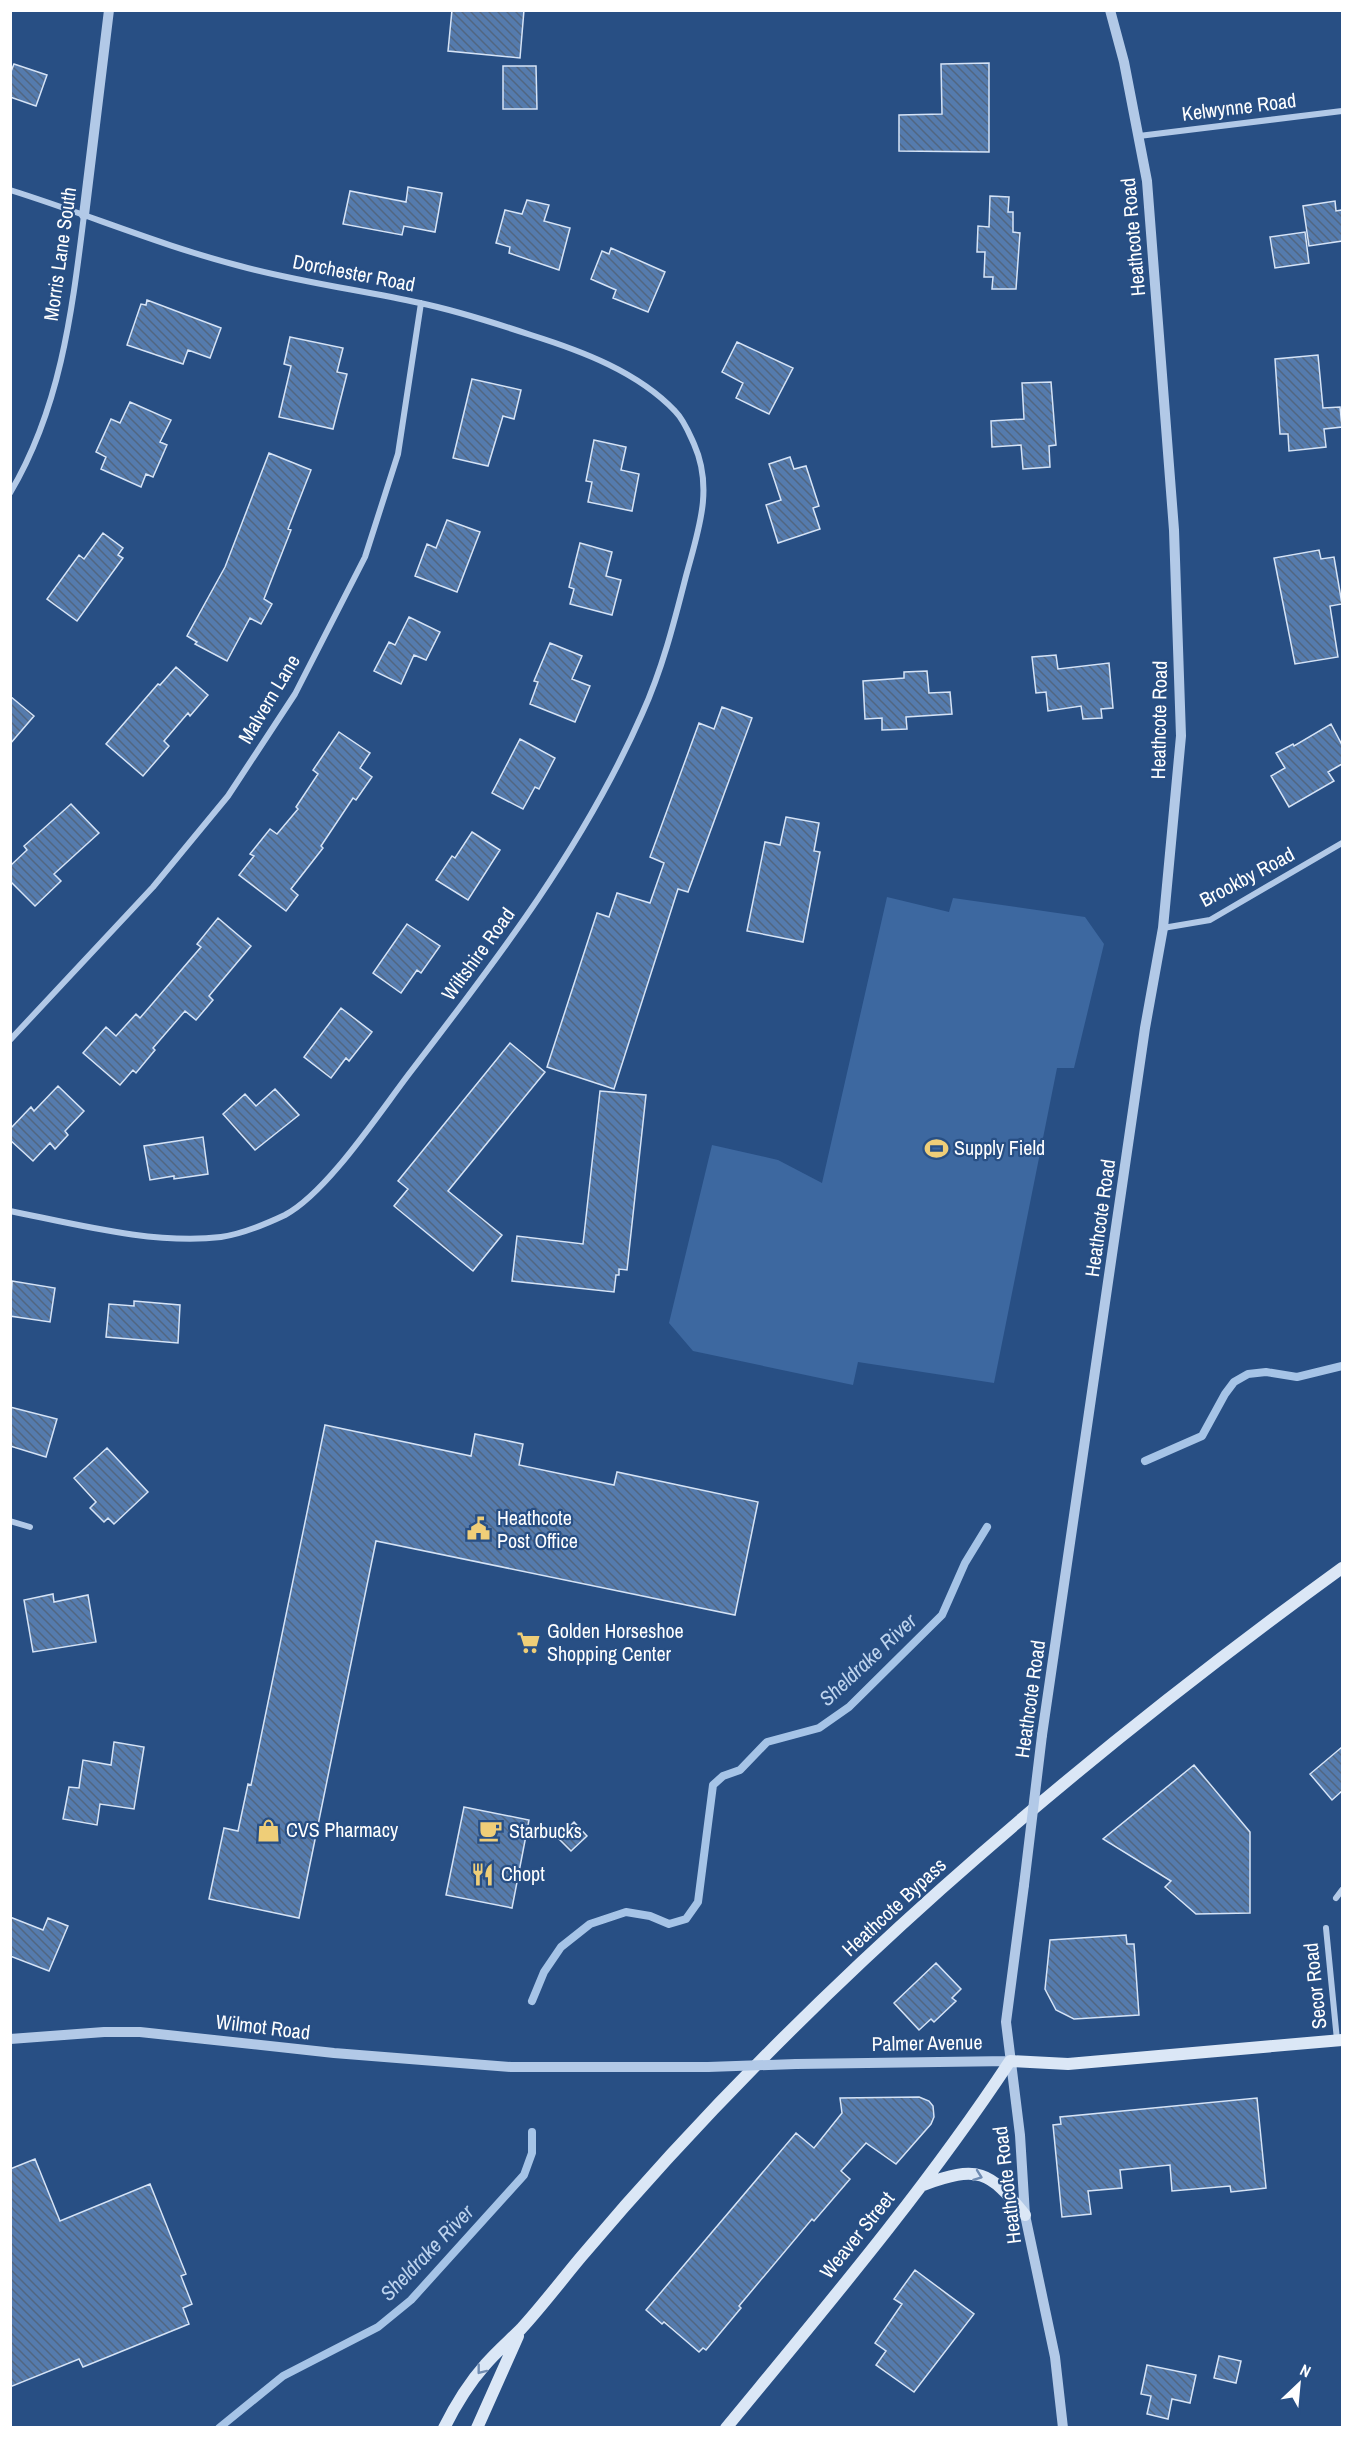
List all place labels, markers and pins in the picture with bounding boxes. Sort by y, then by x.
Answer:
place label: Supply Field [954,1134,1045,1161]
sports icon: Supply Field [923,1135,949,1161]
place label: Heathcote Post Office [497,1504,578,1554]
public building icon: Heathcote Post Office [466,1516,492,1542]
place label: Golden Horseshoe Shopping Center [547,1617,684,1667]
supermarket icon: Golden Horseshoe Shopping Center [516,1630,542,1656]
place label: CVS Pharmacy [286,1816,399,1843]
shop icon: CVS Pharmacy [255,1817,281,1843]
place label: Starbucks [509,1817,582,1844]
cafe icon: Starbucks [478,1818,504,1844]
place label: Chopt [501,1860,545,1887]
restaurant icon: Chopt [470,1861,496,1887]

